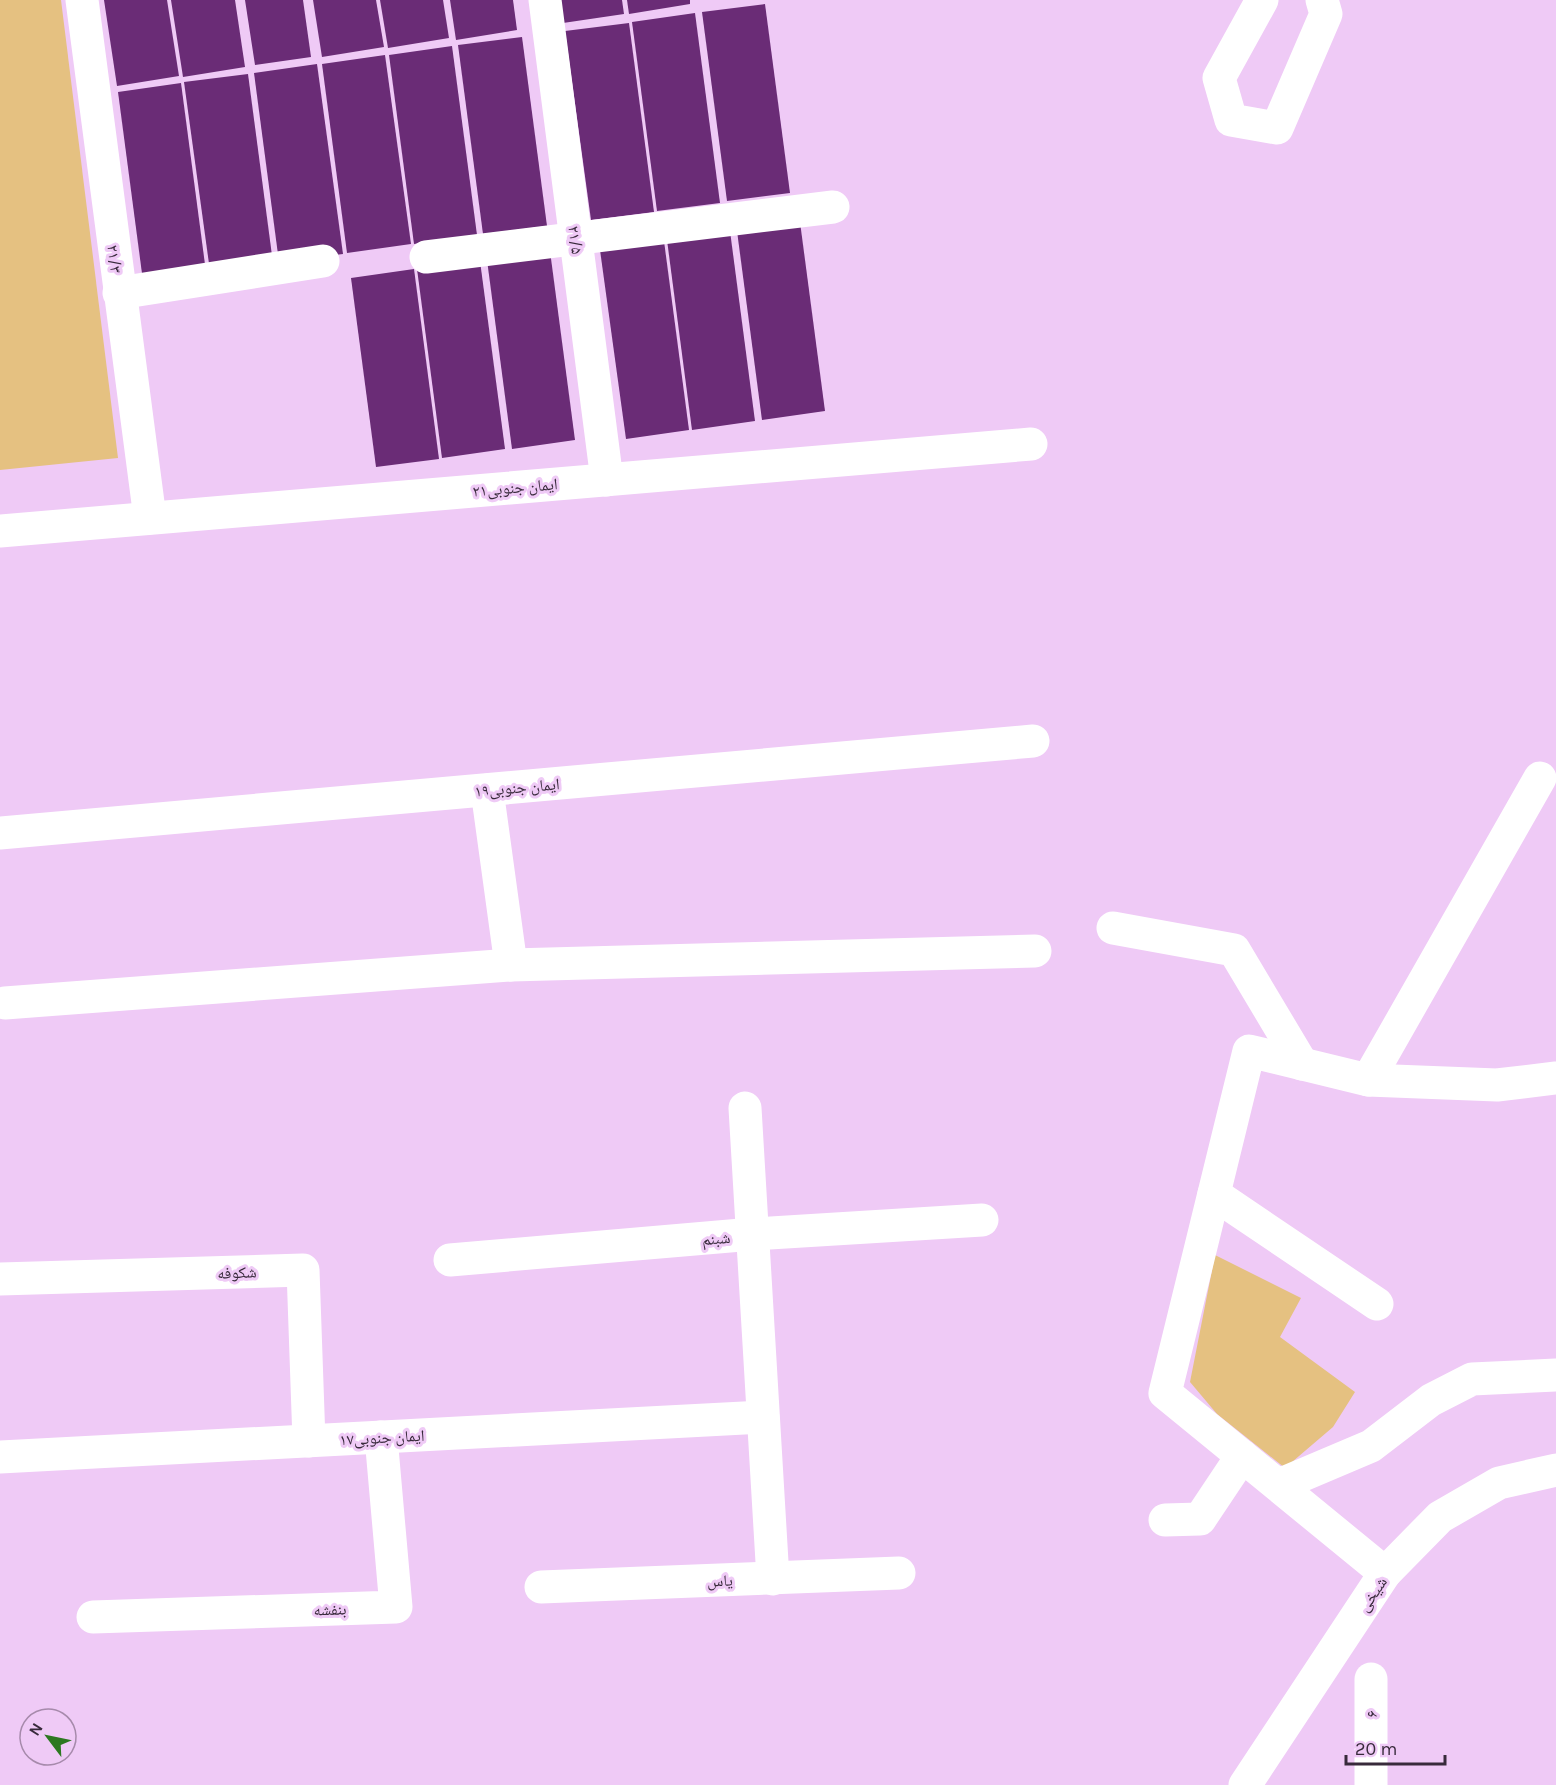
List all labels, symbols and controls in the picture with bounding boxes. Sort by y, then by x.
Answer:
street label: ۲۱/۵ [564,225,587,255]
street label: ۲۱/۳ [103,244,126,274]
street label: ایمان جنوبی۲۱ [472,474,558,502]
street label: ایمان جنوبی۱۹ [474,774,560,802]
street label: شبنم [701,1228,731,1250]
street label: شکوفه [217,1262,257,1283]
street label: ایمان جنوبی۱۷ [339,1426,425,1450]
street label: یاس [707,1571,733,1591]
street label: شیخی [1354,1573,1392,1616]
street label: بنفشه [313,1599,347,1620]
north arrow [18,1707,78,1767]
street label: ۶ [1362,1710,1381,1718]
text: N [25,1719,47,1739]
scale bar [1346,1728,1445,1766]
text: 20 m [1355,1738,1397,1760]

